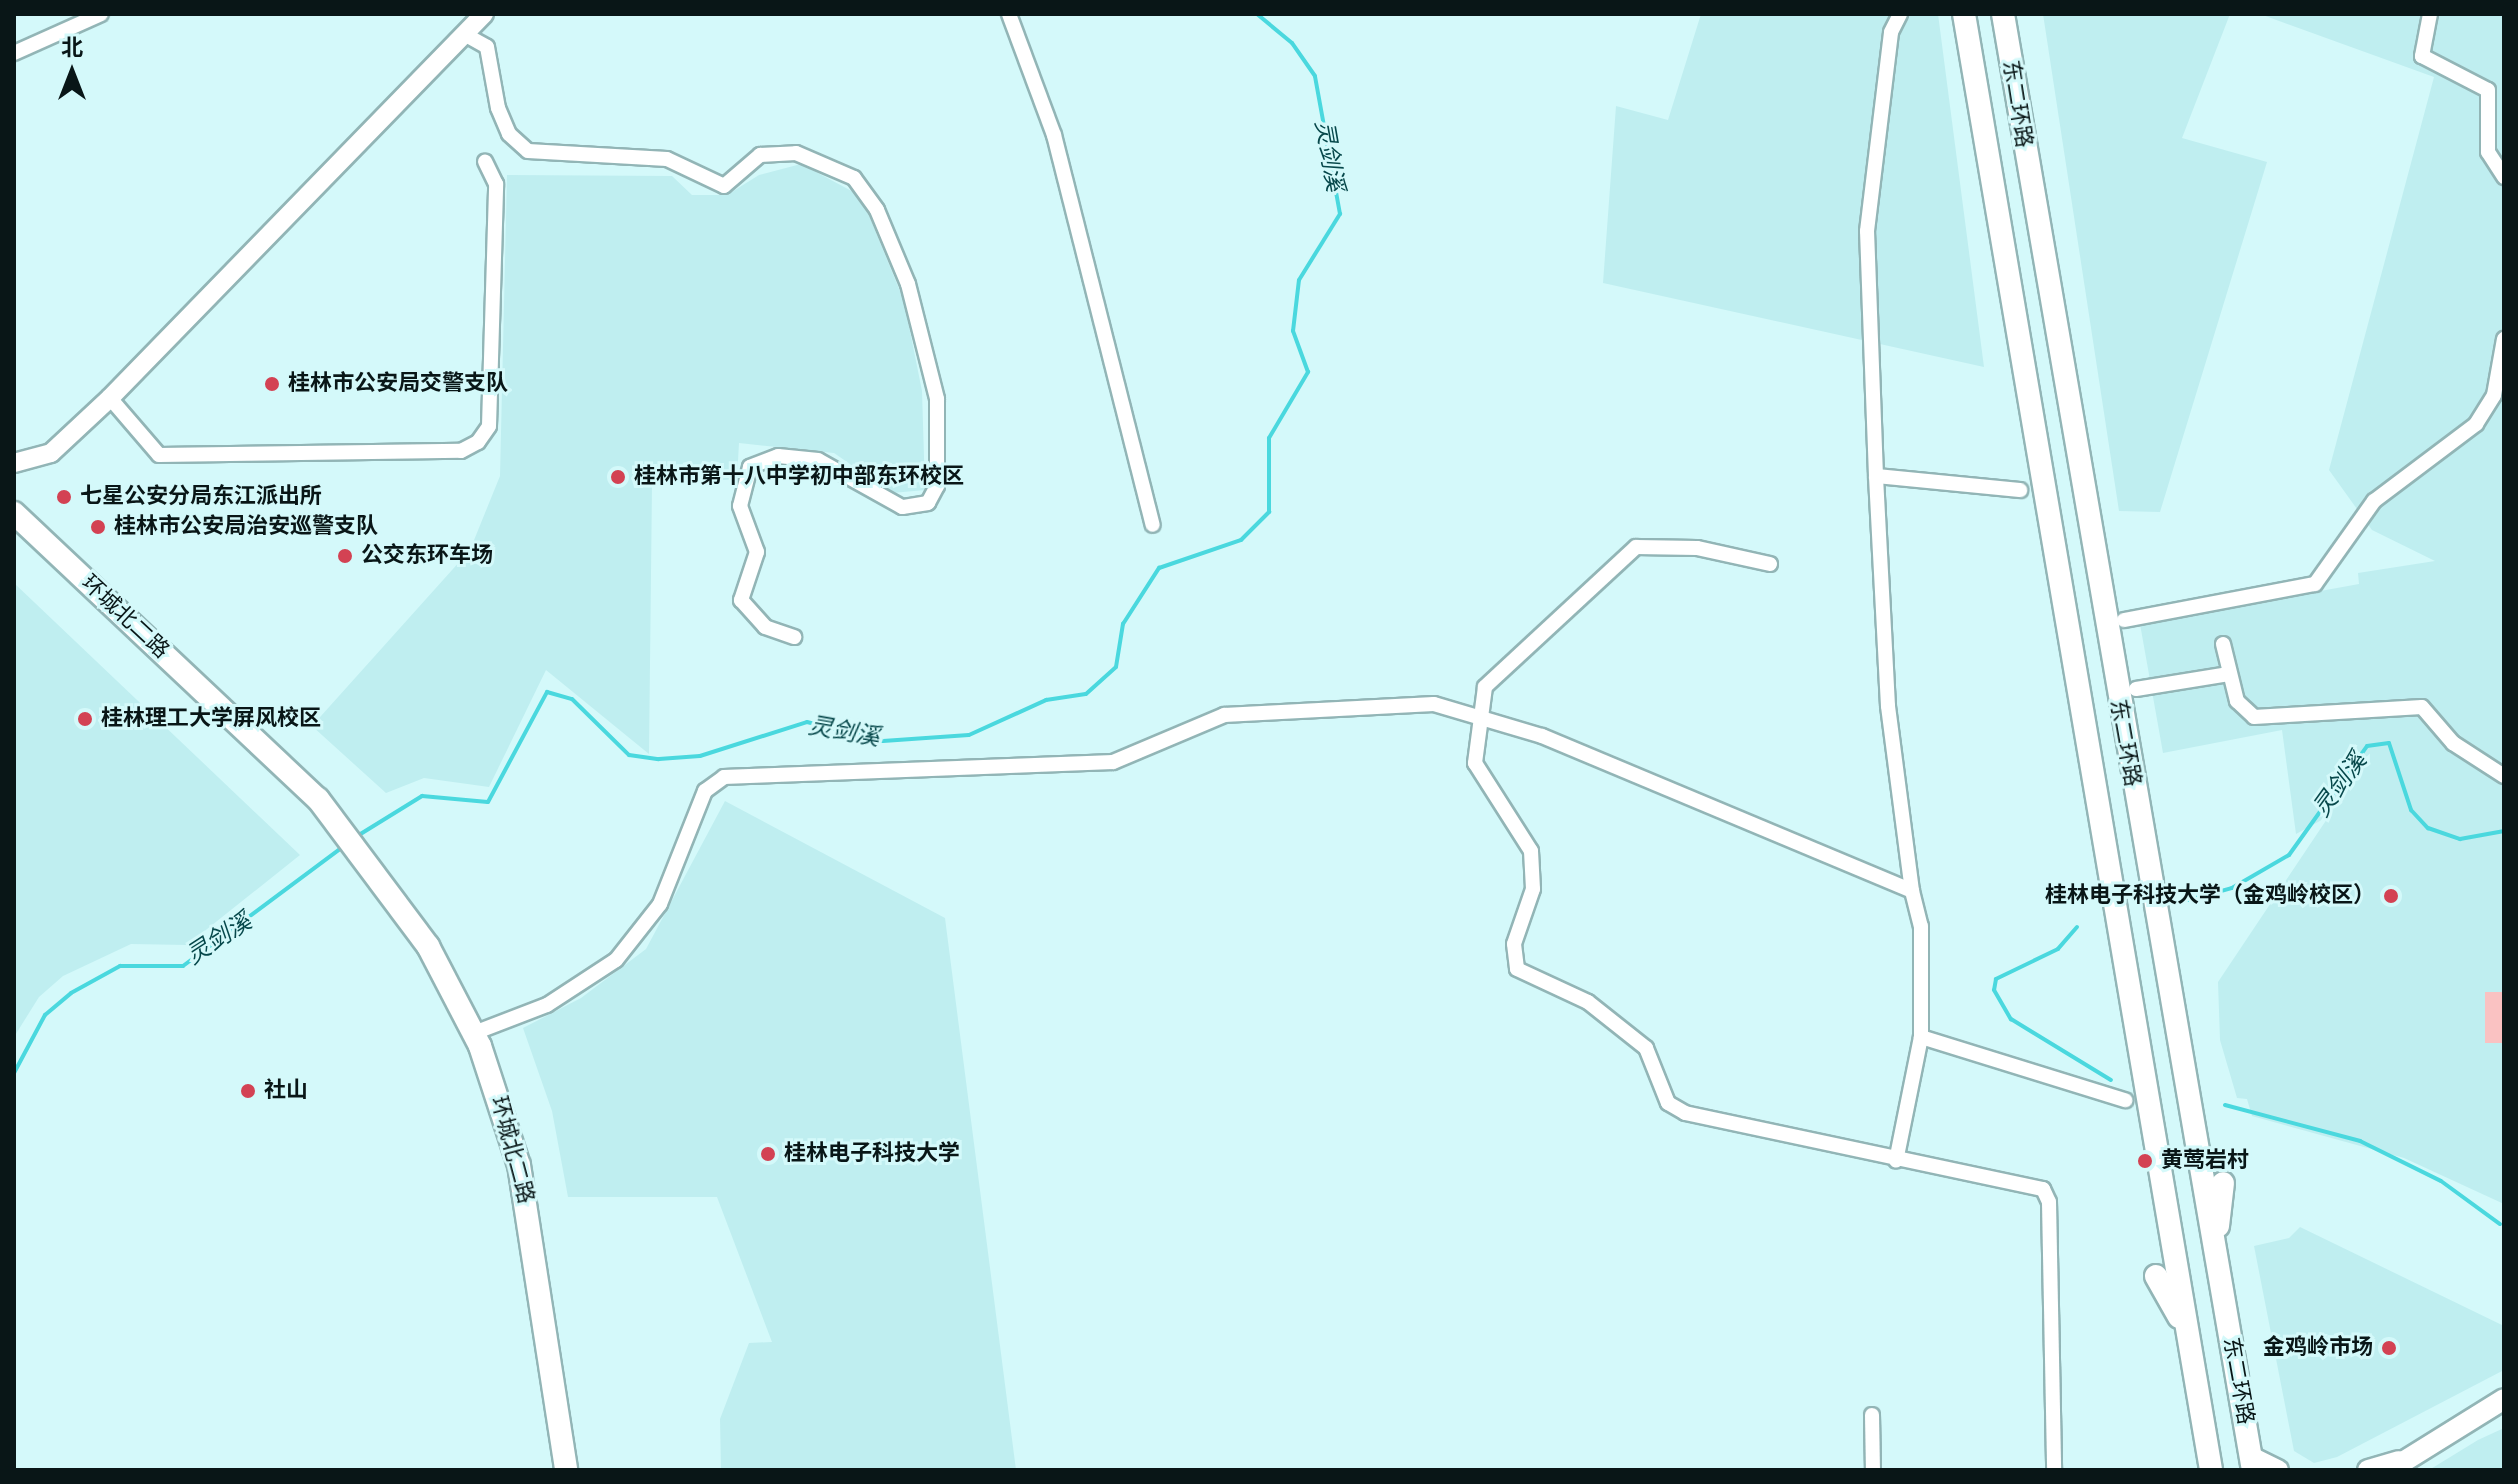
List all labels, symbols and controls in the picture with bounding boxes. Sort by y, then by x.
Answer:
north arrow [32,32,112,112]
text: 北 [61,35,83,61]
street label: 东二环路 [1997,58,2037,150]
water label: 灵剑溪 [1309,118,1349,194]
place label: 桂林市公安局交警支队 [288,371,508,397]
marker: 桂林市公安局交警支队 [263,375,281,393]
place label: 桂林市第十八中学初中部东环校区 [634,464,964,490]
marker: 桂林市第十八中学初中部东环校区 [609,468,627,486]
place label: 七星公安分局东江派出所 [80,484,322,510]
marker: 七星公安分局东江派出所 [55,488,73,506]
place label: 桂林市公安局治安巡警支队 [114,514,378,540]
marker: 桂林市公安局治安巡警支队 [89,518,107,536]
place label: 公交东环车场 [361,543,493,569]
marker: 公交东环车场 [336,547,354,565]
street label: 环城北二路 [76,570,174,664]
street label: 东二环路 [2104,697,2146,789]
place label: 桂林理工大学屏风校区 [101,706,321,732]
marker: 桂林理工大学屏风校区 [76,710,94,728]
water label: 灵剑溪 [806,712,882,752]
water label: 灵剑溪 [2307,747,2373,823]
place label: 桂林电子科技大学（金鸡岭校区） [2045,883,2375,909]
marker: 桂林电子科技大学（金鸡岭校区） [2382,887,2400,905]
water label: 灵剑溪 [181,907,257,971]
place label: 社山 [264,1078,308,1104]
marker: 社山 [239,1082,257,1100]
street label: 环城北二路 [485,1093,539,1207]
place label: 桂林电子科技大学 [784,1141,960,1167]
marker: 桂林电子科技大学 [759,1145,777,1163]
place label: 黄莺岩村 [2161,1148,2249,1174]
marker: 黄莺岩村 [2136,1152,2154,1170]
street label: 东二环路 [2217,1335,2259,1427]
place label: 金鸡岭市场 [2263,1335,2373,1361]
marker: 金鸡岭市场 [2380,1339,2398,1357]

